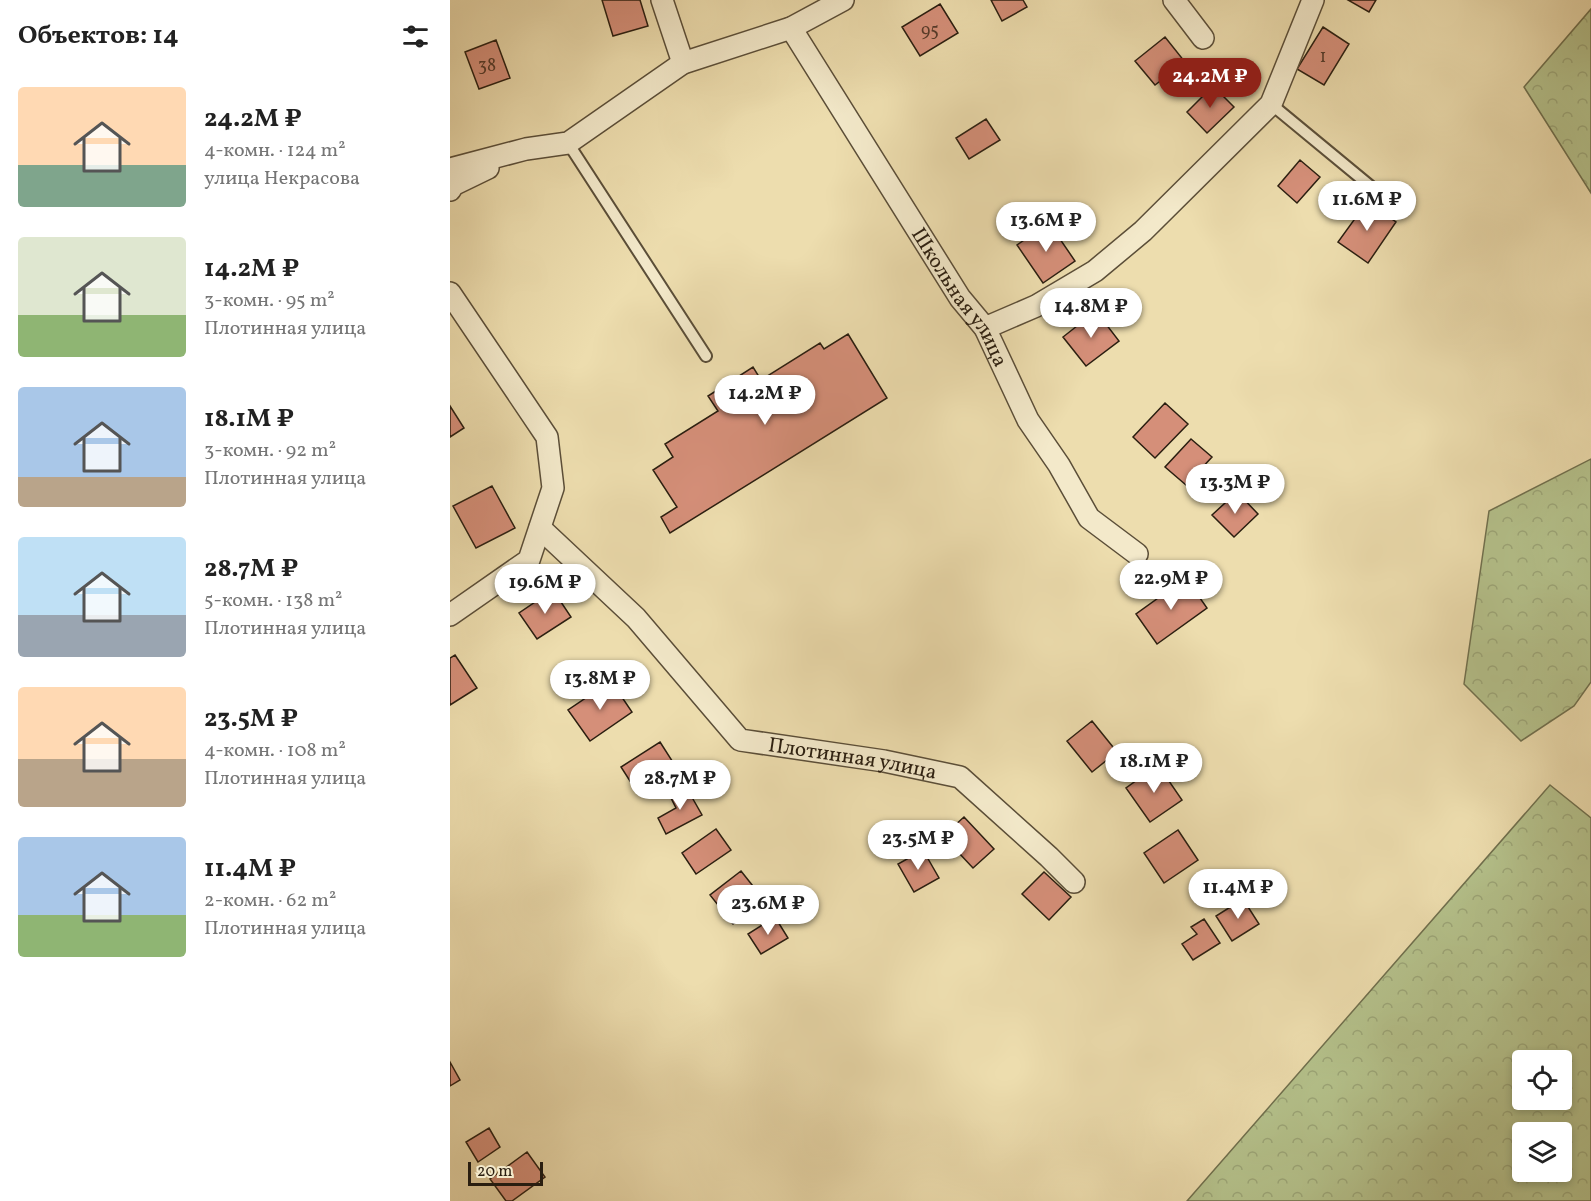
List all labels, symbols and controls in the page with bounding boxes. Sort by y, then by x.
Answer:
text: Объектов: 14 [18,18,179,54]
house number: 95 [921,19,939,44]
icon: filters [399,20,432,53]
house number: 1 [1320,45,1326,70]
house number: 38 [478,54,496,79]
pin: 24.2M ₽ [1155,58,1265,109]
text: 24.2M ₽ [1172,63,1248,91]
text: 24.2M ₽ [204,101,302,137]
icon: home [66,111,138,183]
text: 4-комн. · 124 m² [204,137,346,165]
text: улица Некрасова [204,165,360,193]
pin: 11.6M ₽ [1312,181,1422,232]
text: 11.6M ₽ [1332,186,1402,214]
pin: 13.6M ₽ [991,202,1101,253]
text: 13.6M ₽ [1010,207,1082,235]
street label: Школьная улица [903,222,1014,372]
text: 14.2M ₽ [204,251,299,287]
icon: home [66,261,138,333]
text: 3-комн. · 95 m² [204,287,335,315]
pin: 14.8M ₽ [1036,288,1146,339]
text: 14.8M ₽ [1054,293,1128,321]
text: Плотинная улица [204,315,366,343]
pin: 14.2M ₽ [710,375,820,426]
text: 14.2M ₽ [728,380,802,408]
text: 18.1M ₽ [204,401,294,437]
icon: home [66,411,138,483]
text: 3-комн. · 92 m² [204,437,336,465]
pin: 13.3M ₽ [1180,464,1290,515]
text: Плотинная улица [204,465,366,493]
text: 13.3M ₽ [1200,469,1270,497]
text: 28.7M ₽ [204,551,298,587]
pin: 22.9M ₽ [1116,560,1226,611]
icon: home [66,561,138,633]
pin: 19.6M ₽ [490,564,600,615]
text: 22.9M ₽ [1134,565,1208,593]
text: 19.6M ₽ [509,569,581,597]
text: 5-комн. · 138 m² [204,587,343,615]
text: Плотинная улица [204,615,366,643]
pin: 13.8M ₽ [545,660,655,711]
text: 13.8M ₽ [564,665,636,693]
text: 23.5M ₽ [204,701,298,737]
icon: home [66,711,138,783]
street label: Плотинная улица [766,731,939,788]
text: 4-комн. · 108 m² [204,737,346,765]
pin: 18.1M ₽ [1099,743,1209,794]
text: 18.1M ₽ [1119,748,1189,776]
pin: 28.7M ₽ [625,760,735,811]
text: Плотинная улица [204,765,366,793]
text: 28.7M ₽ [644,765,716,793]
pin: 23.5M ₽ [863,820,973,871]
text: 23.5M ₽ [882,825,954,853]
text: 11.4M ₽ [204,851,296,887]
icon: home [66,861,138,933]
pin: 11.4M ₽ [1183,869,1293,920]
text: 11.4M ₽ [1203,874,1273,902]
pin: 23.6M ₽ [713,885,823,936]
text: 2-комн. · 62 m² [204,887,336,915]
text: 23.6M ₽ [731,890,805,918]
text: Плотинная улица [204,915,366,943]
map controls [1512,1050,1572,1182]
button: locate [1512,1050,1572,1110]
button: layers [1512,1122,1572,1182]
scale bar [468,1159,543,1186]
text: 20 m [477,1161,512,1183]

